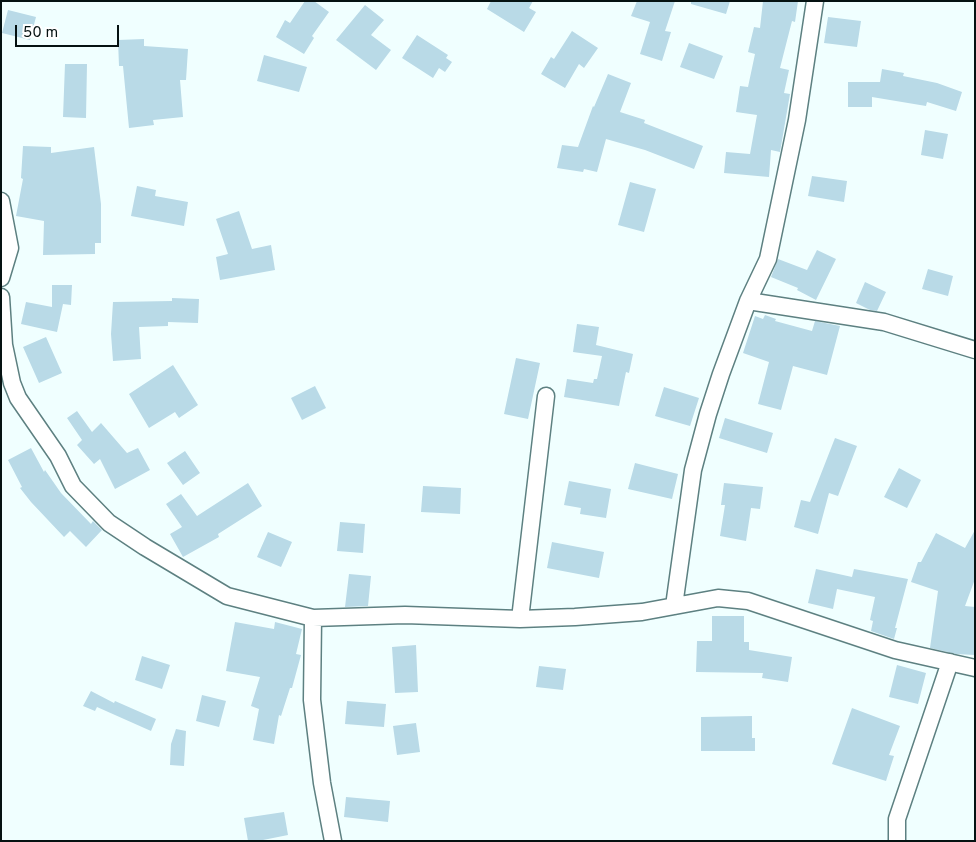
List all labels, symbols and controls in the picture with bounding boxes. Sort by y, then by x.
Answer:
scale bar [18,15,121,47]
text: 50 m [23,24,58,43]

